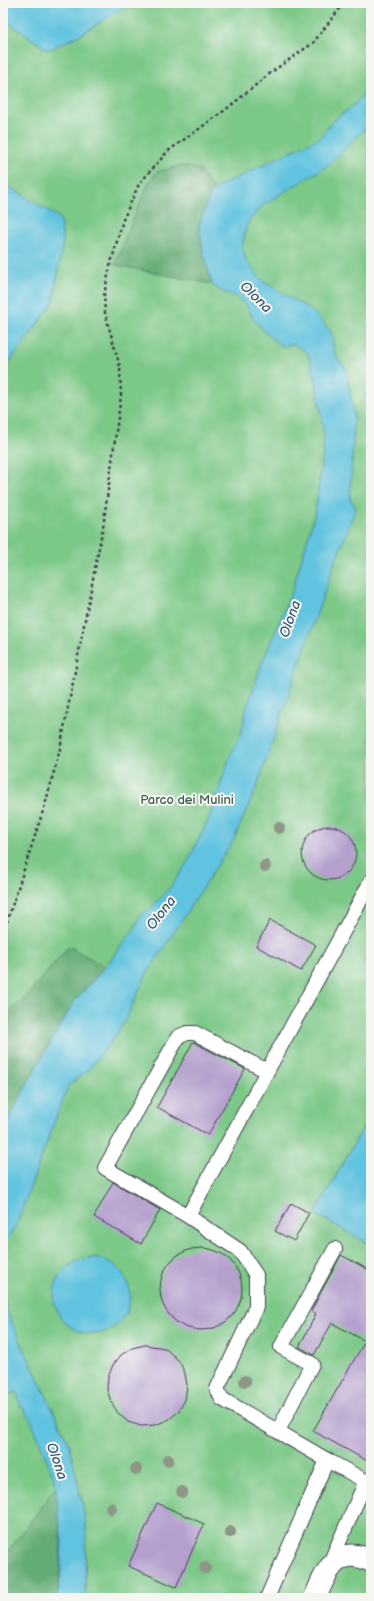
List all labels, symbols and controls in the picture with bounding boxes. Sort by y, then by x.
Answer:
water label: Olona [237,278,276,317]
water label: Olona [276,598,305,640]
park label: Parco dei Mulini [140,792,234,808]
water label: Olona [143,893,179,933]
water label: Olona [43,1440,71,1482]

